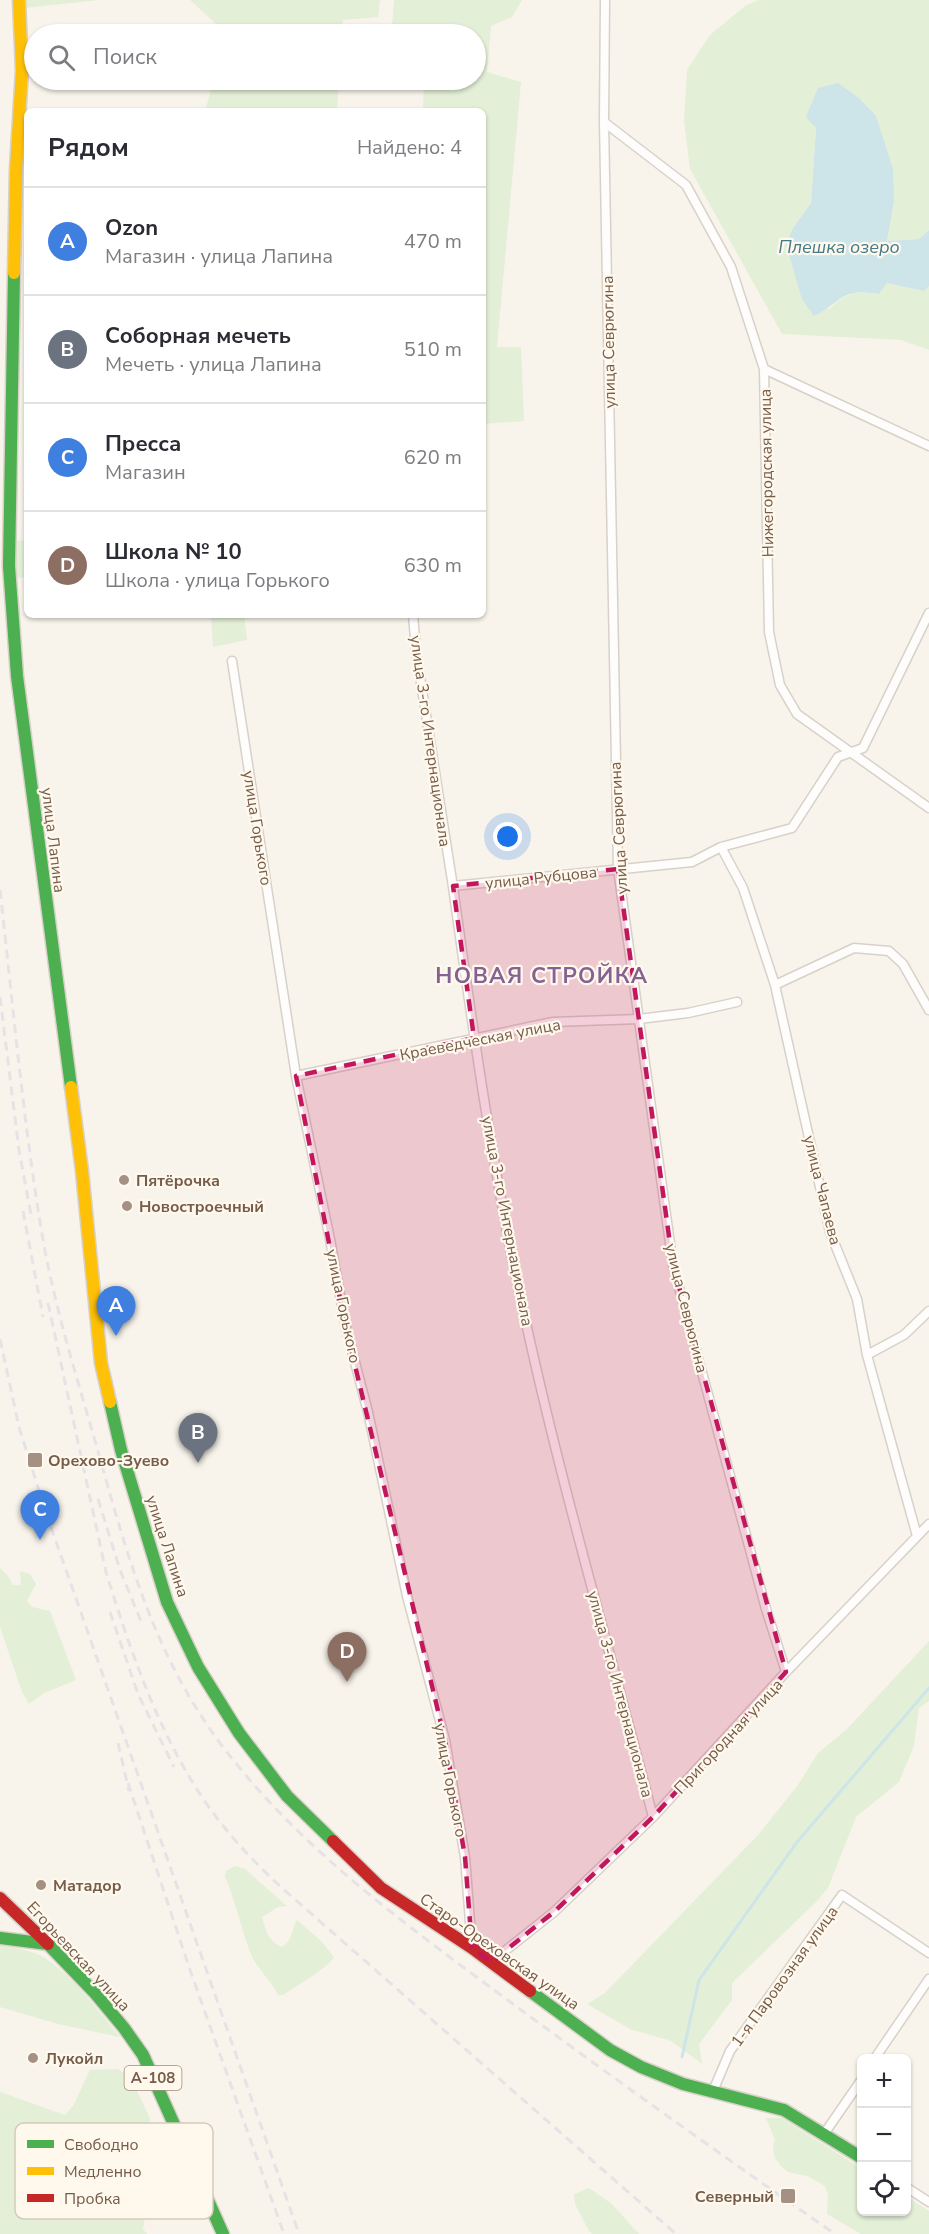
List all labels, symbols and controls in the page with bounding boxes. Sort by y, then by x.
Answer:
search box [24,24,486,90]
icon: search [45,41,78,74]
text: Поиск [93,42,157,72]
text: Рядом [48,130,129,165]
text: Найдено: 4 [357,134,462,161]
text: Ozon [105,213,158,243]
text: A [60,228,75,255]
text: 470 m [404,228,462,255]
water label: Плешка озеро [778,235,900,259]
text: Магазин · улица Лапина [105,243,333,270]
street label: улица Севрюгина [597,275,621,409]
text: Соборная мечеть [105,321,291,351]
text: B [61,336,74,363]
text: 510 m [404,336,462,363]
text: Мечеть · улица Лапина [105,351,322,378]
street label: Нижегородская улица [755,388,779,558]
text: Пресса [105,429,181,459]
text: C [61,444,74,471]
text: 620 m [404,444,462,471]
text: Магазин [105,459,186,486]
text: Школа № 10 [105,537,242,567]
text: D [60,552,75,579]
text: 630 m [404,552,462,579]
text: Школа · улица Горького [105,567,330,594]
street label: улица 3-го Интернационала [404,634,456,848]
street label: улица Севрюгина [605,761,633,895]
street label: улица Горького [237,769,277,887]
street label: улица Лапина [36,786,70,894]
your location [493,822,522,851]
street label: улица Рубцова [484,861,598,895]
district label: НОВАЯ СТРОЙКА [435,961,649,991]
street label: Краеведческая улица [398,1014,562,1066]
street label: улица 3-го Интернационала [476,1114,538,1328]
street label: улица Чапаева [798,1133,846,1247]
place label: Пятёрочка [136,1170,220,1192]
marker: Пятёрочка [117,1173,131,1187]
place label: Новостроечный [139,1196,264,1218]
marker: Новостроечный [120,1199,134,1213]
street label: улица Севрюгина [659,1241,713,1375]
street label: улица Горького [320,1247,366,1365]
pin: A [96,1286,136,1336]
pin: B [178,1414,218,1463]
place label: Орехово-Зуево [48,1450,169,1472]
marker: Орехово-Зуево [26,1451,44,1469]
pin: C [20,1490,60,1540]
street label: улица Лапина [140,1493,194,1600]
street label: улица 3-го Интернационала [582,1588,658,1800]
pin: D [328,1632,366,1682]
street label: Пригородная улица [669,1674,788,1799]
street label: улица Горького [428,1721,472,1839]
place label: Матадор [53,1875,122,1897]
marker: Матадор [34,1878,48,1892]
street label: Старо-Ореховская улица [415,1888,584,2015]
street label: Егорьевская улица [22,1897,135,2016]
street label: 1-я Паровозная улица [726,1902,844,2052]
place label: Лукойл [45,2048,103,2070]
marker: Лукойл [26,2051,40,2065]
map controls [857,2054,911,2216]
button: + [857,2054,911,2108]
road number: А-108 [124,2066,182,2090]
button: − [857,2108,911,2162]
legend [15,2123,213,2219]
text: Свободно [64,2134,139,2156]
text: Медленно [64,2161,142,2183]
button: locate [857,2162,911,2216]
place label: Северный [695,2186,774,2208]
marker: Северный [779,2187,797,2205]
text: Пробка [64,2188,121,2210]

